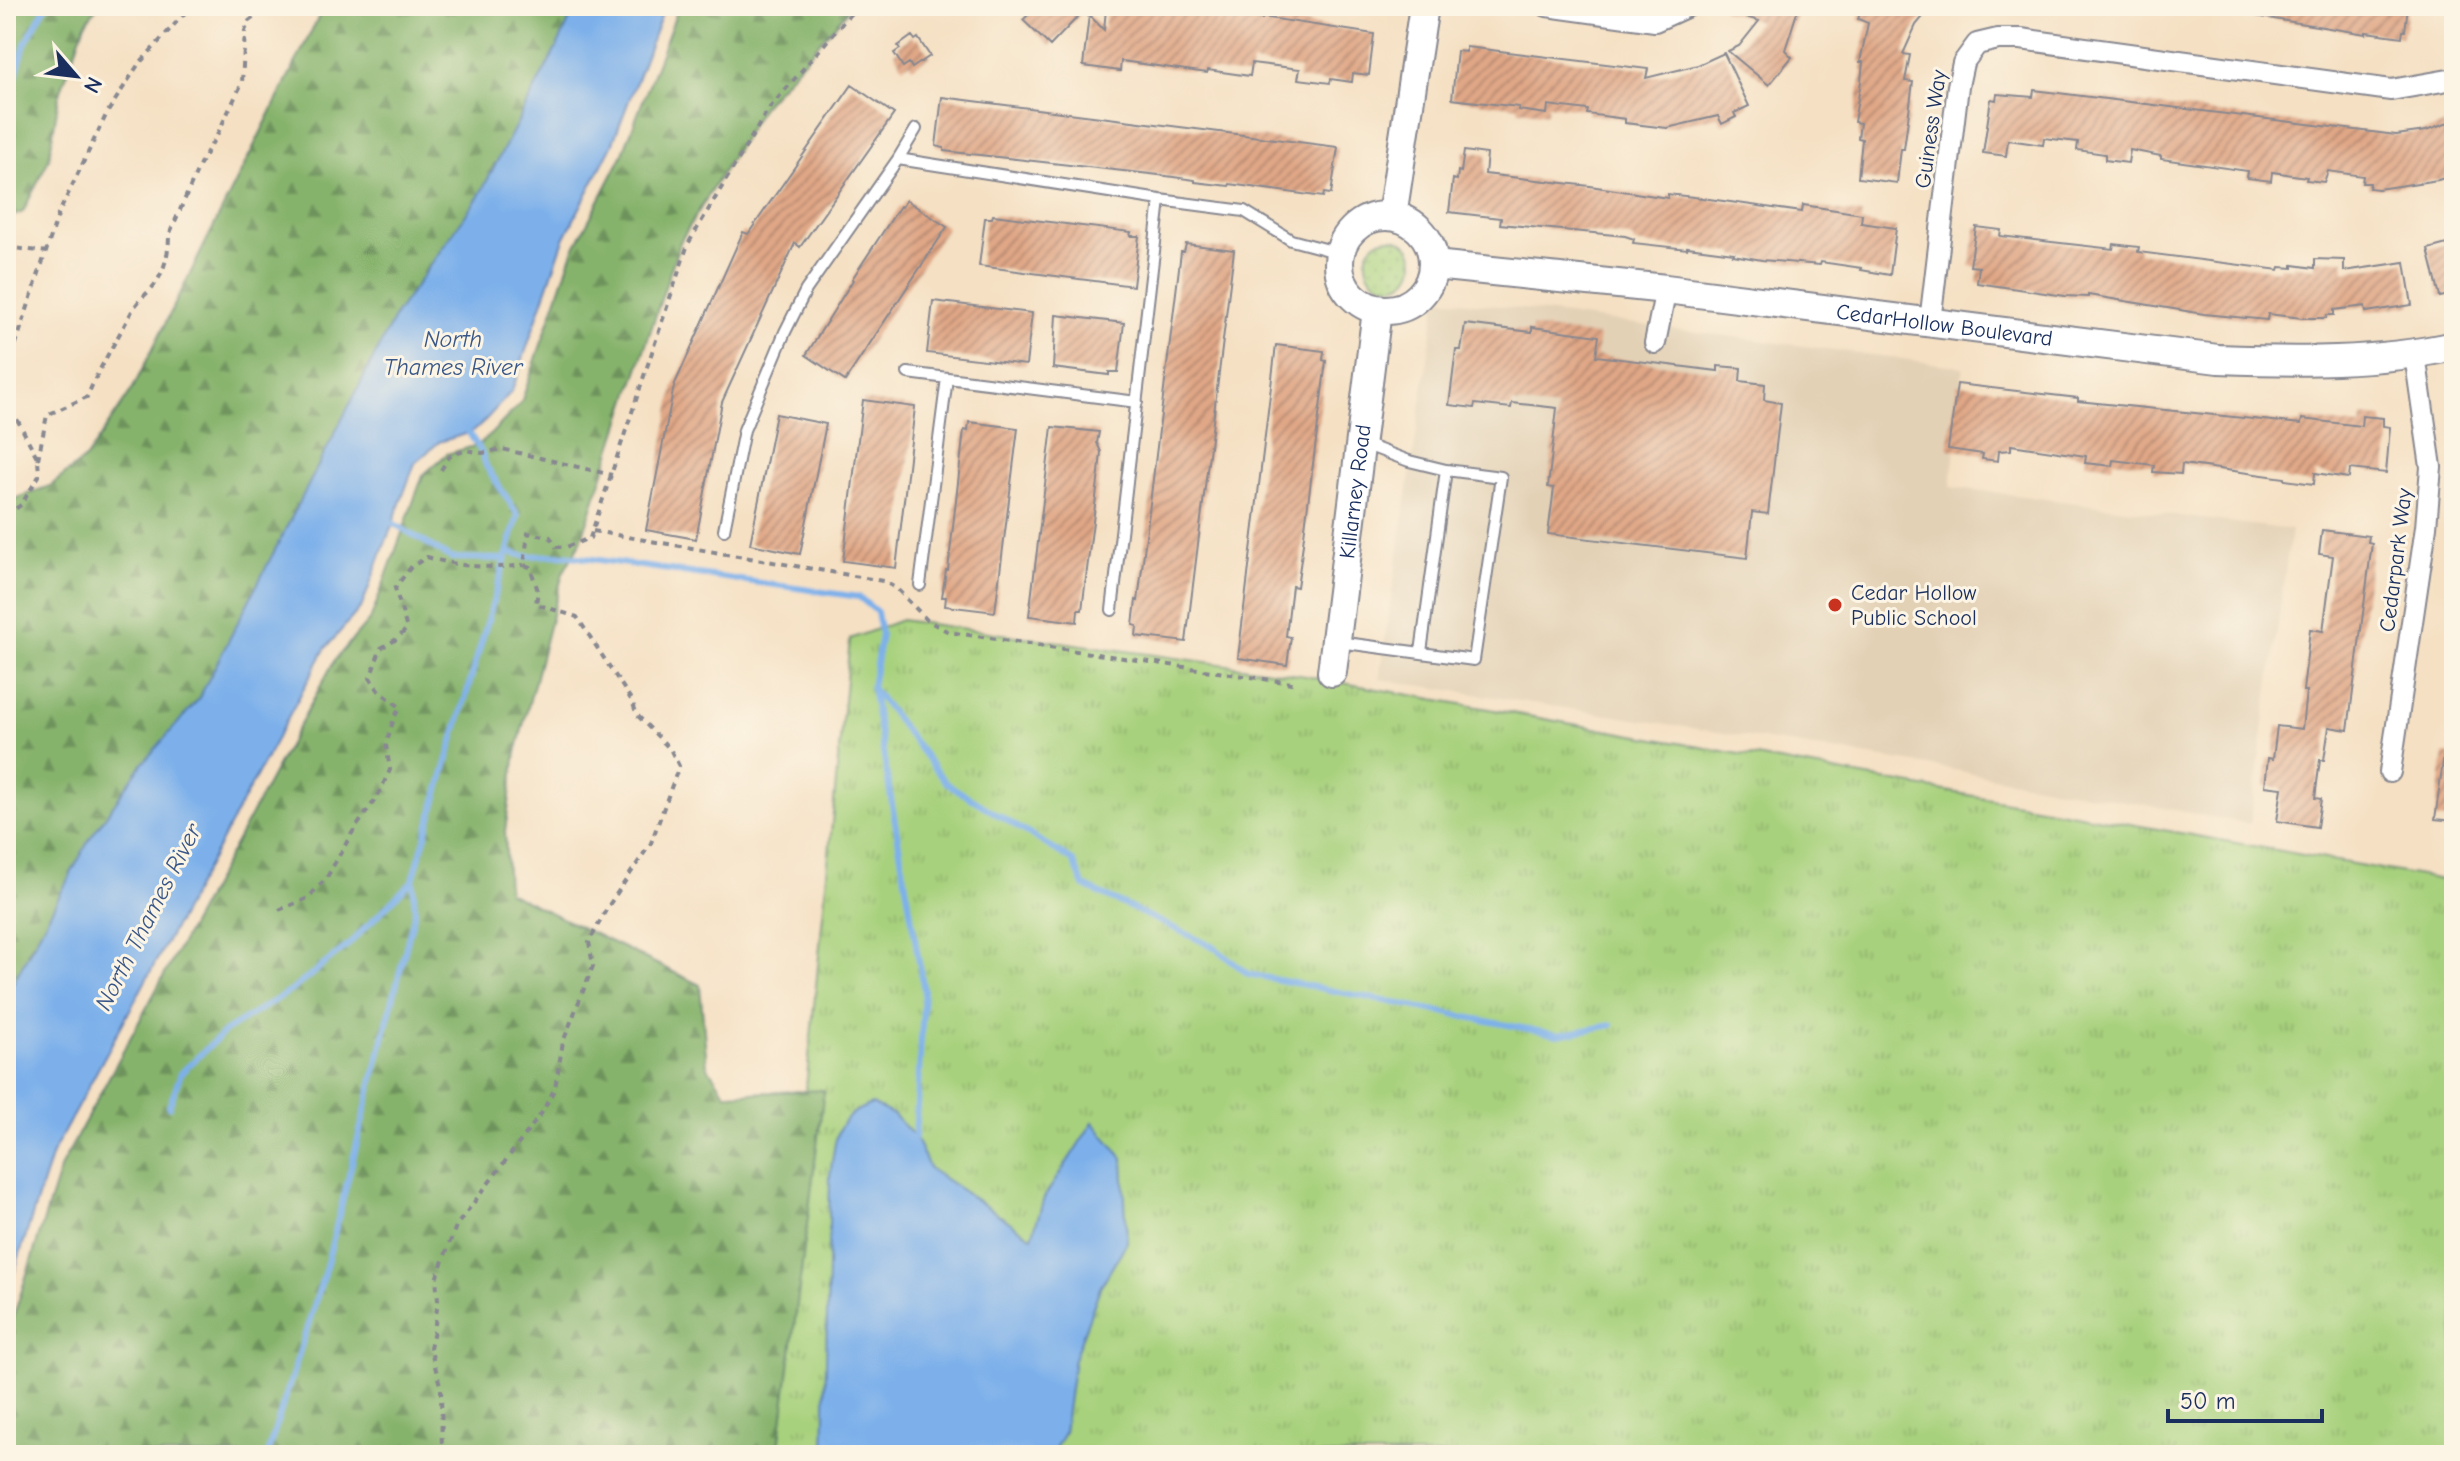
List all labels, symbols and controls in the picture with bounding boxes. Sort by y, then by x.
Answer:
north arrow [36,36,116,116]
street label: Guiness Way [1910,68,1952,190]
text: N [78,72,108,97]
street label: CedarHollow Boulevard [1835,299,2054,352]
water label: North Thames River [384,325,524,381]
street label: Killarney Road [1334,423,1377,560]
street label: Cedarpark Way [2374,487,2418,634]
place label: Cedar Hollow Public School [1851,580,1977,631]
marker: Cedar Hollow Public School [1826,596,1844,614]
water label: North Thames River [89,818,208,1015]
scale bar [2168,1373,2322,1423]
text: 50 m [2180,1387,2236,1415]

